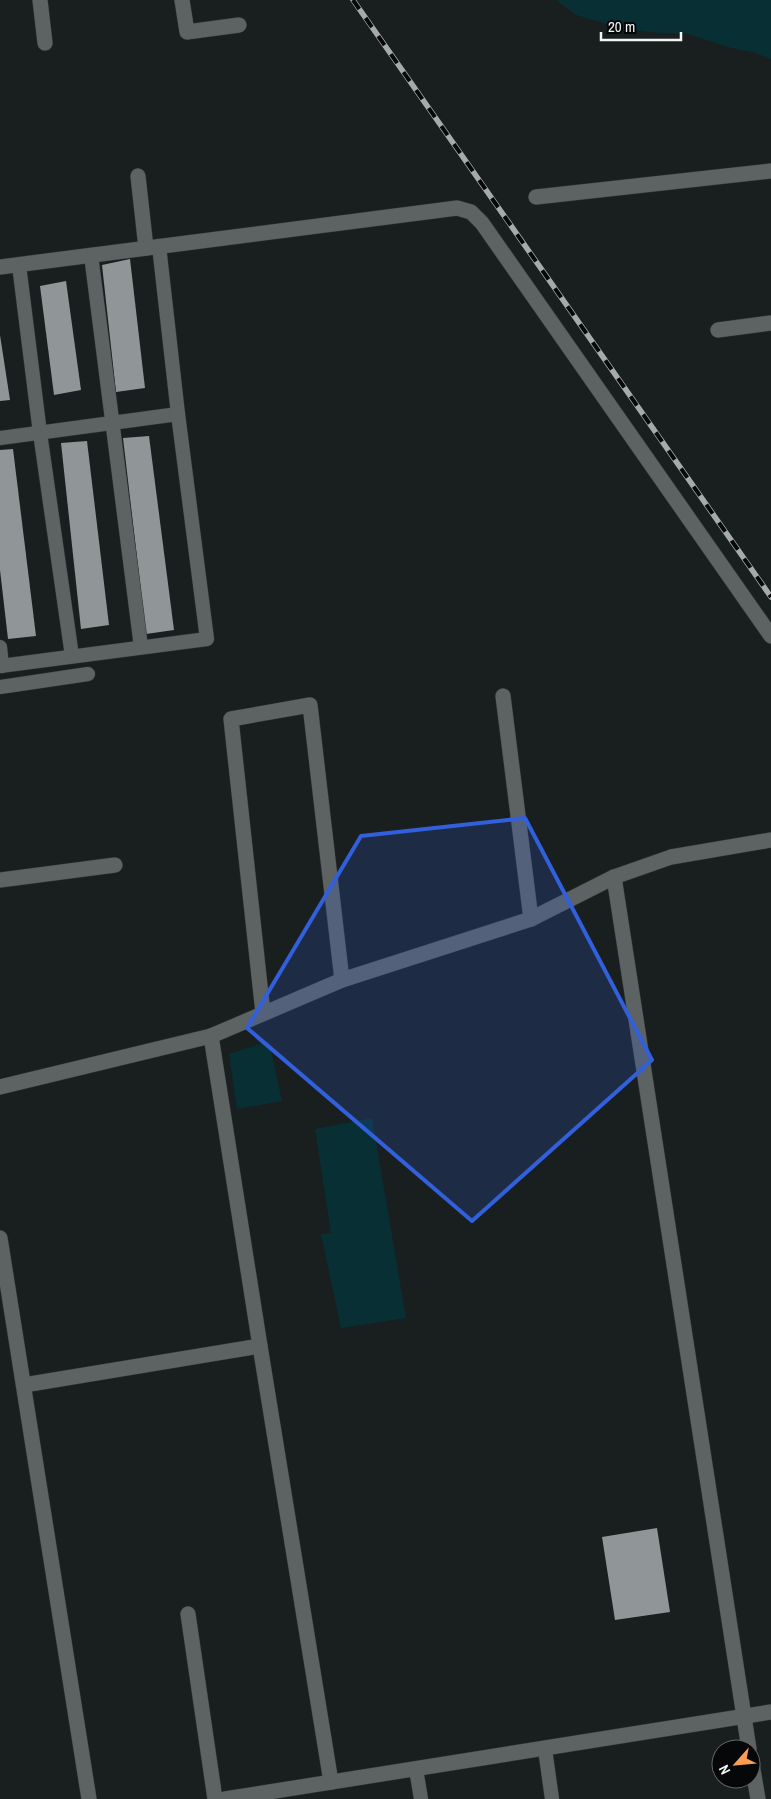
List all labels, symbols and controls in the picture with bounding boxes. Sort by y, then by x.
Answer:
scale bar [601,10,681,42]
text: 20 m [608,16,635,37]
north arrow [711,1739,761,1789]
text: N [715,1762,734,1778]

